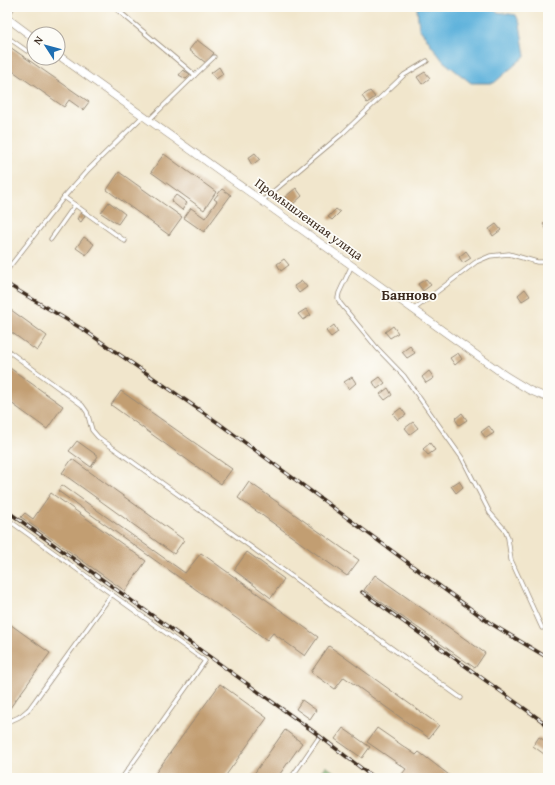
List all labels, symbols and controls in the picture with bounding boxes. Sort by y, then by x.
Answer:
north arrow [26,26,66,66]
text: N [29,32,47,48]
street label: Промышленная улица [251,173,368,265]
district label: Банново [381,285,437,305]

